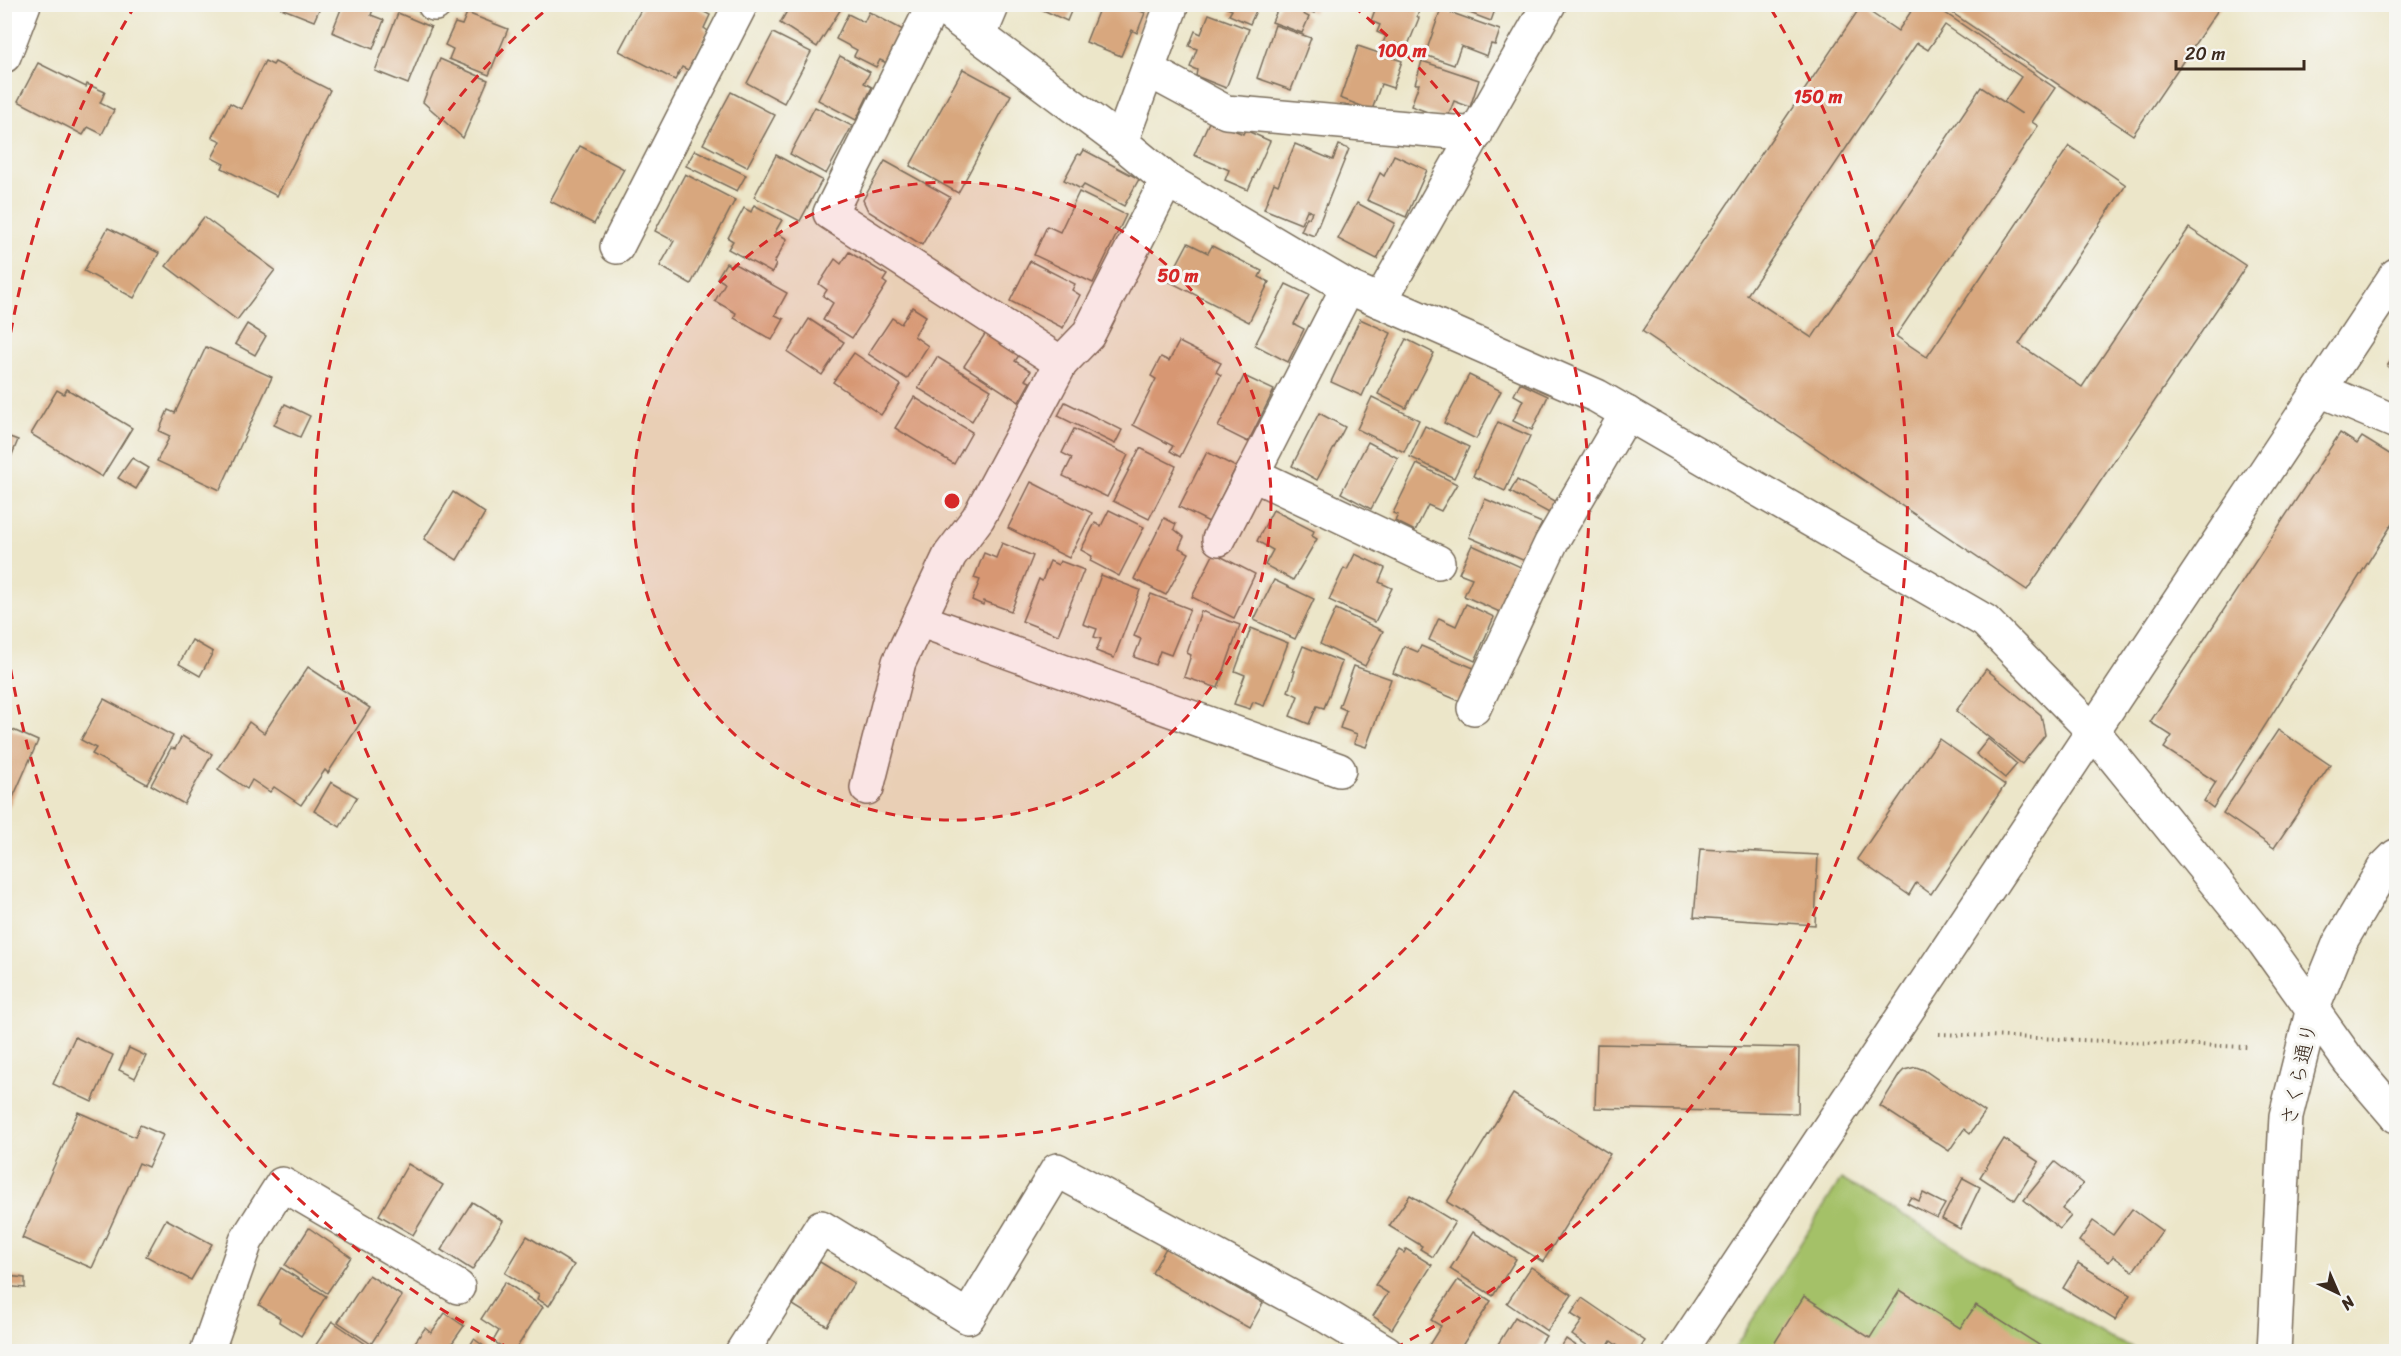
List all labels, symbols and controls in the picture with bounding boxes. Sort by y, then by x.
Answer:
scale bar [2176,33,2304,71]
text: 100 m [1378,35,1427,67]
text: 20 m [2185,38,2225,70]
text: 150 m [1794,81,1842,113]
text: 50 m [1158,260,1199,292]
centre of rings [942,491,962,511]
street label: さくら通り [2269,1019,2329,1129]
north arrow [2308,1263,2368,1323]
text: N [2333,1288,2363,1318]

